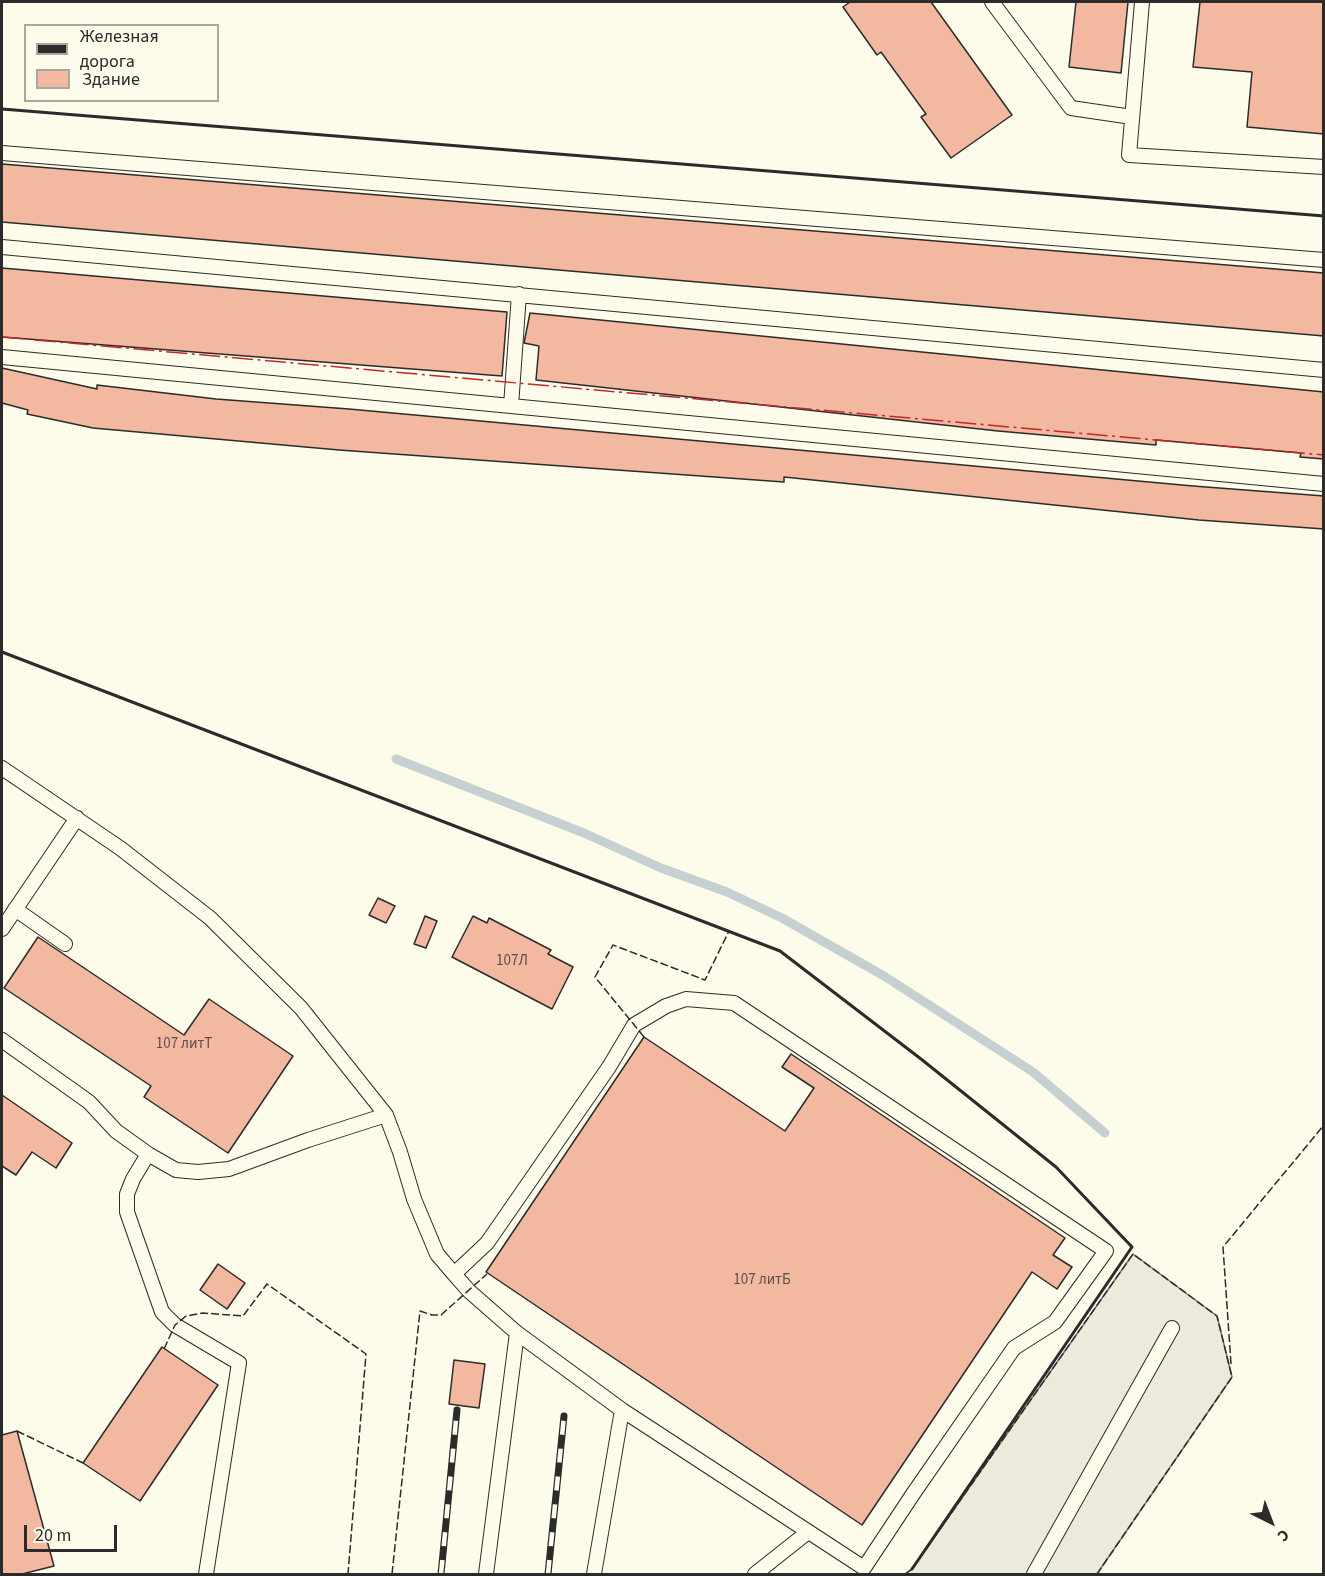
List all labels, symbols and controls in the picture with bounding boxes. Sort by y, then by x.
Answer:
legend [24,24,219,102]
text: Железная дорога [80,24,159,74]
text: Здание [82,67,140,92]
house number: 107Л [496,953,528,971]
house number: 107 литТ [156,1036,212,1054]
house number: 107 литБ [733,1272,791,1290]
north arrow [1241,1492,1301,1552]
scale bar [27,1513,120,1551]
text: 20 m [35,1523,71,1548]
text: С [1272,1524,1294,1547]

